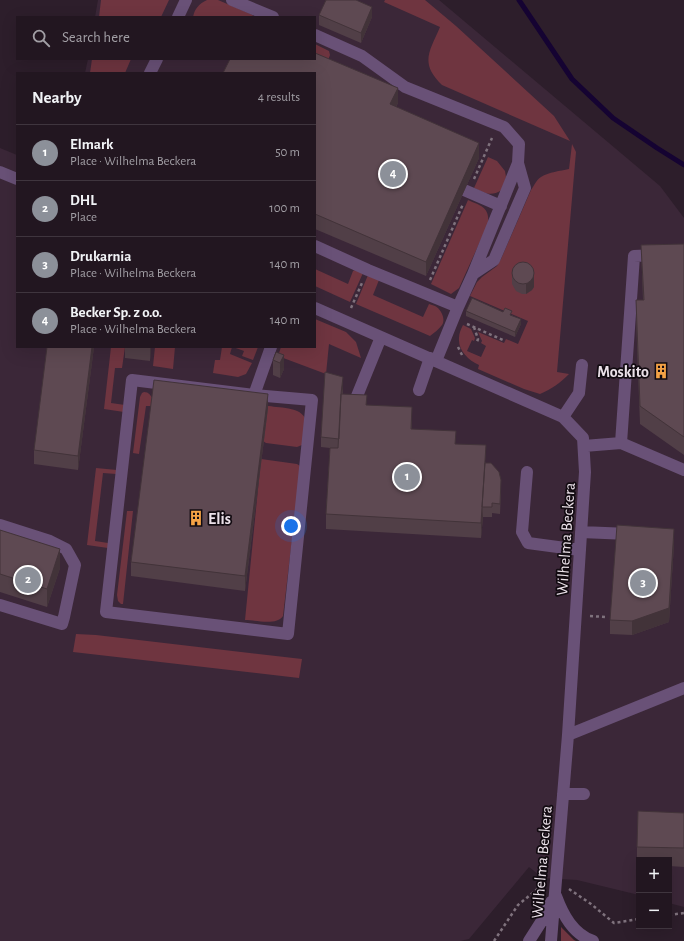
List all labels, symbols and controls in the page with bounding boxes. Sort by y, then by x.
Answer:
search box [16,16,316,60]
icon: search [30,27,52,49]
text: Search here [62,30,130,45]
text: Nearby [32,89,82,106]
text: 4 results [258,91,300,104]
text: Elmark [70,137,113,152]
text: 1 [43,146,47,159]
text: 50 m [275,146,300,159]
text: Place · Wilhelma Beckera [70,155,196,168]
pin: 4 [380,159,406,189]
text: DHL [70,193,97,208]
text: 2 [42,202,48,215]
text: 100 m [269,202,300,215]
text: Place [70,211,97,224]
text: Drukarnia [70,249,131,264]
text: 3 [42,258,48,271]
text: 140 m [270,258,300,271]
text: Place · Wilhelma Beckera [70,267,196,280]
text: Becker Sp. z o.o. [70,305,162,320]
text: 4 [42,314,48,327]
text: 140 m [270,314,300,327]
text: Place · Wilhelma Beckera [70,323,196,336]
building icon: Moskito [652,362,670,380]
place label: Moskito [597,364,649,380]
pin: 1 [394,462,420,492]
street label: Wilhelma Beckera [554,482,578,596]
building icon: Elis [187,509,205,527]
place label: Elis [208,511,231,527]
your location [281,516,301,536]
pin: 2 [15,565,41,595]
pin: 3 [630,568,656,598]
street label: Wilhelma Beckera [529,805,555,919]
map controls [636,857,672,929]
button: + [636,857,672,893]
button: − [636,893,672,929]

